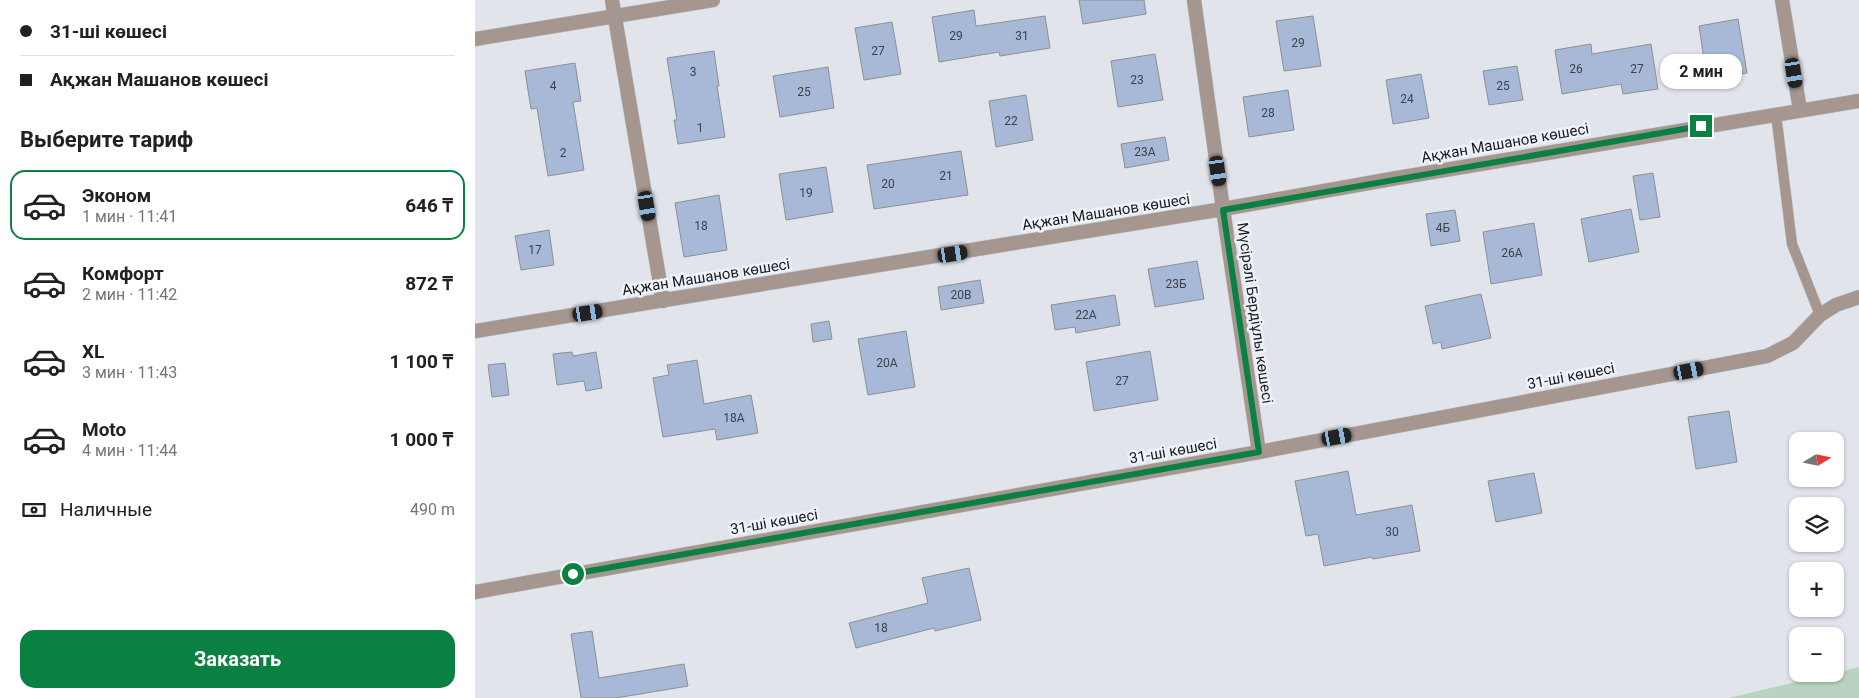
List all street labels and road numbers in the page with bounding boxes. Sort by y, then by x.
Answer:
street label: Ақжан Машанов көшесі [1420,119,1590,167]
street label: Ақжан Машанов көшесі [1021,190,1191,234]
street label: Мүсірәлі Бердіұлы көшесі [1233,221,1277,405]
street label: Ақжан Машанов көшесі [621,255,791,299]
street label: 31-ші көшесі [1526,359,1616,393]
street label: 31-ші көшесі [1128,434,1218,468]
street label: 31-ші көшесі [729,505,819,539]

